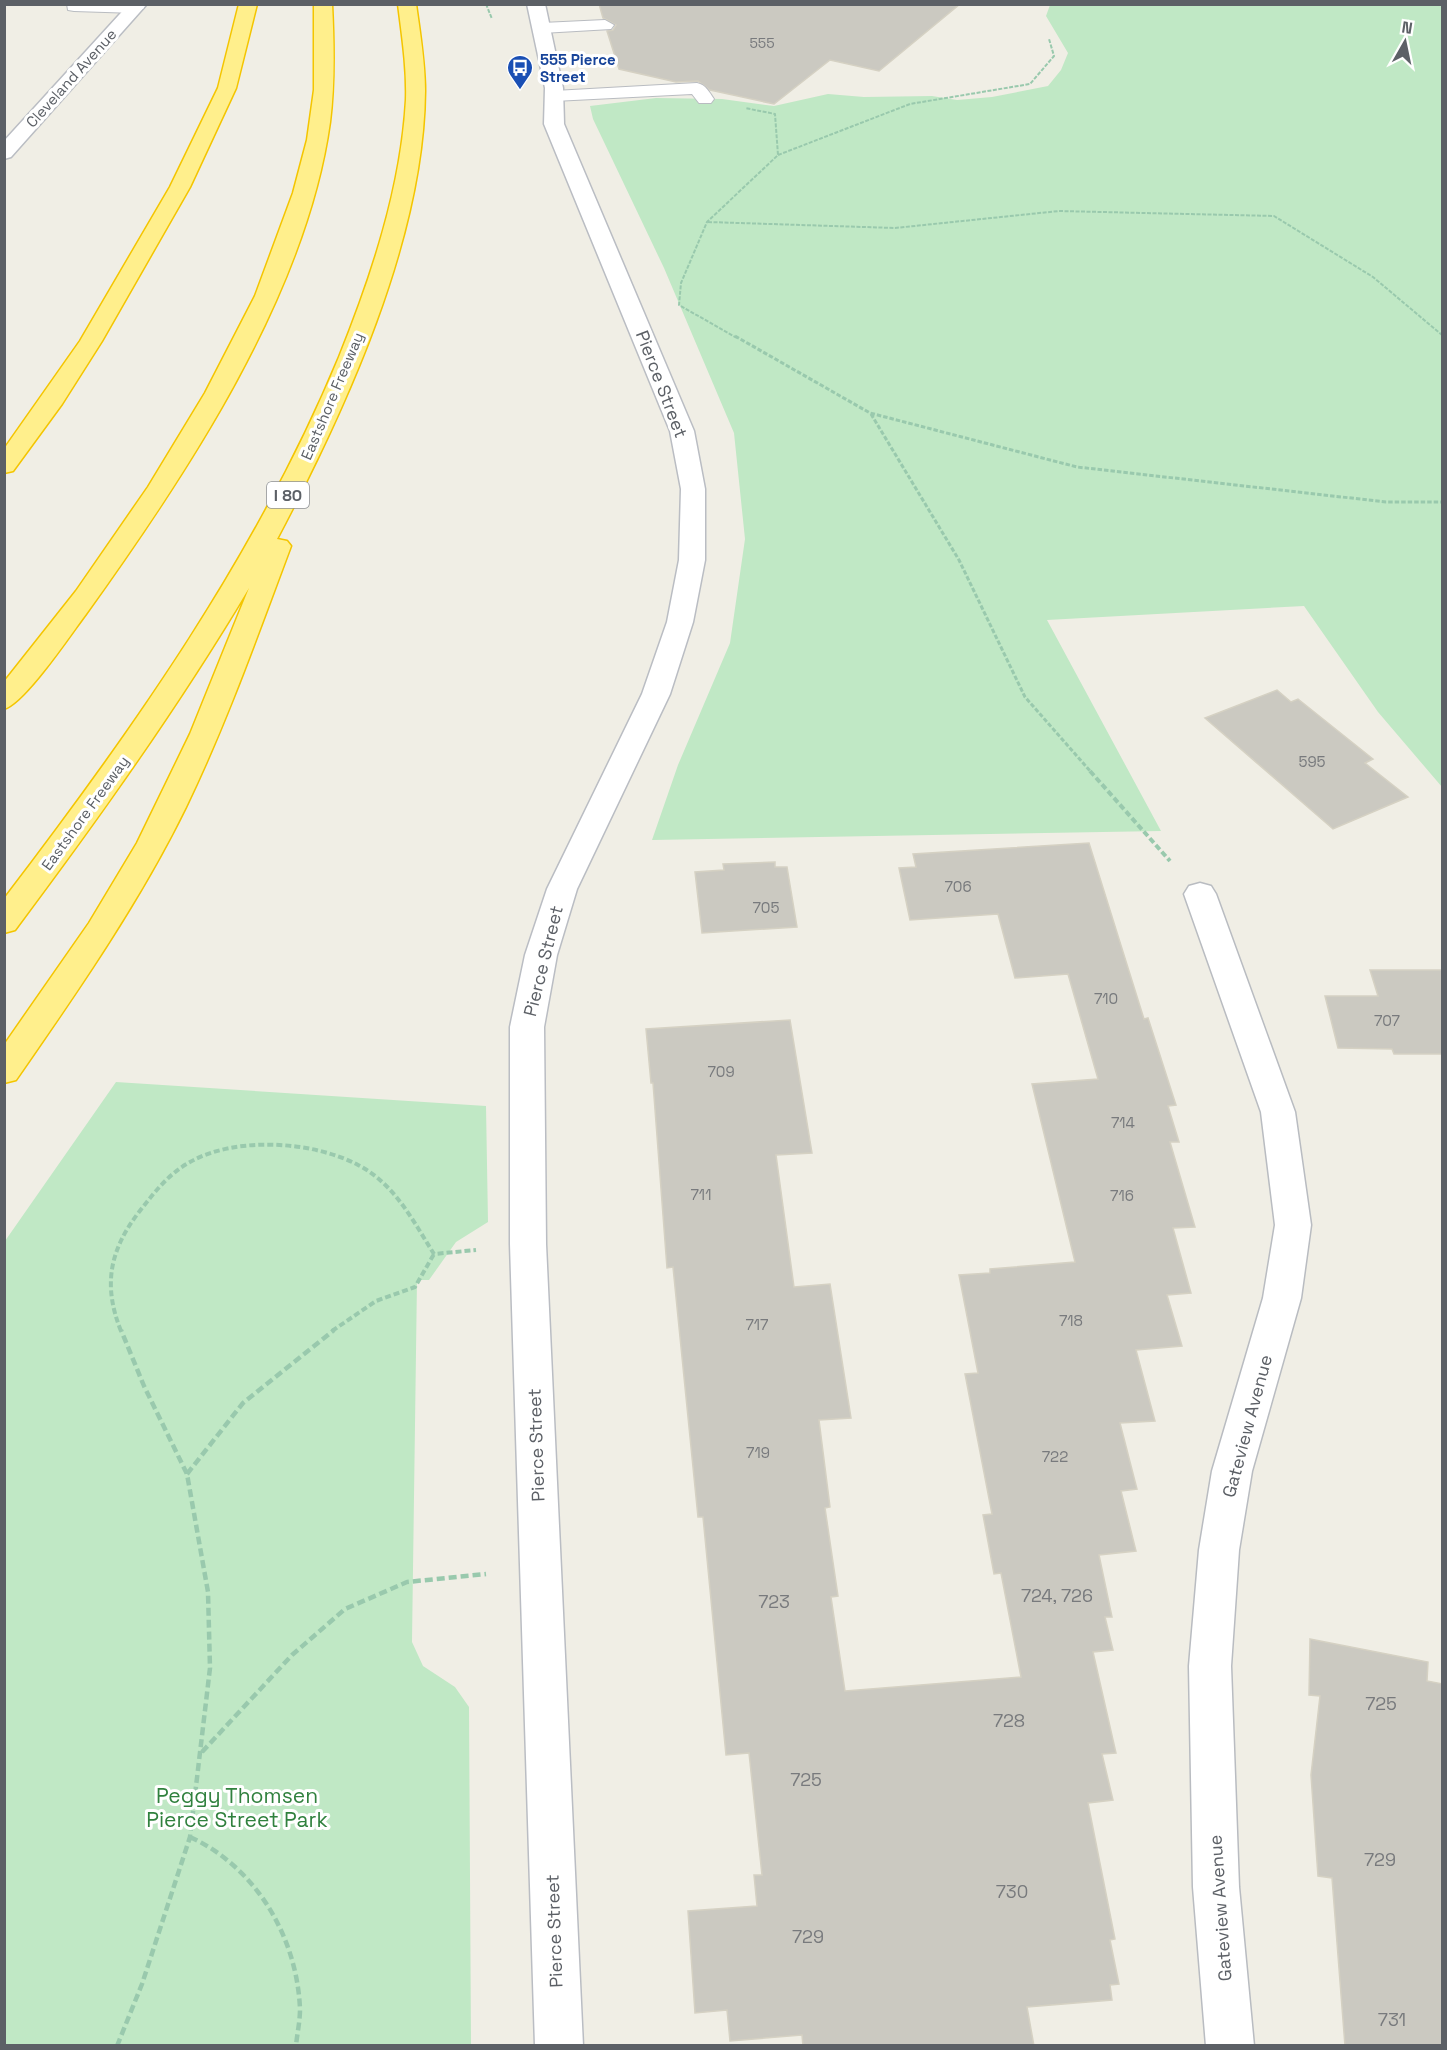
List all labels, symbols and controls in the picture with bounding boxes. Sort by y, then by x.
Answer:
north arrow [1375,12,1435,72]
text: N [1400,16,1414,39]
street label: Cleveland Avenue [22,25,120,131]
house number: 555 [749,34,775,52]
place label: 555 Pierce Street [540,50,616,86]
bus stop icon: 555 Pierce Street [505,53,535,91]
street label: Pierce Street [631,327,693,441]
street label: Eastshore Freeway [297,329,367,463]
road number: I 80 [267,482,309,508]
street label: Eastshore Freeway [37,752,133,874]
house number: 595 [1298,752,1326,771]
house number: 706 [944,877,972,896]
house number: 705 [753,898,779,917]
street label: Pierce Street [518,903,568,1019]
house number: 710 [1094,989,1118,1008]
house number: 707 [1374,1011,1400,1030]
house number: 709 [707,1062,735,1081]
house number: 714 [1111,1113,1135,1132]
house number: 711 [691,1185,711,1204]
house number: 716 [1110,1186,1134,1205]
house number: 718 [1059,1311,1083,1330]
house number: 717 [745,1315,769,1334]
street label: Gateview Avenue [1217,1352,1277,1500]
street label: Pierce Street [523,1388,549,1502]
house number: 719 [746,1443,770,1462]
house number: 722 [1042,1447,1068,1466]
house number: 724, 726 [1021,1584,1093,1607]
house number: 723 [758,1590,790,1613]
house number: 725 [1365,1692,1397,1715]
house number: 728 [993,1709,1025,1732]
house number: 725 [790,1768,822,1791]
park label: Peggy Thomsen Pierce Street Park [146,1782,328,1833]
street label: Gateview Avenue [1203,1834,1237,1982]
house number: 729 [1364,1848,1396,1871]
street label: Pierce Street [541,1874,567,1988]
house number: 730 [996,1880,1028,1903]
house number: 729 [792,1925,824,1948]
house number: 731 [1378,2008,1406,2031]

